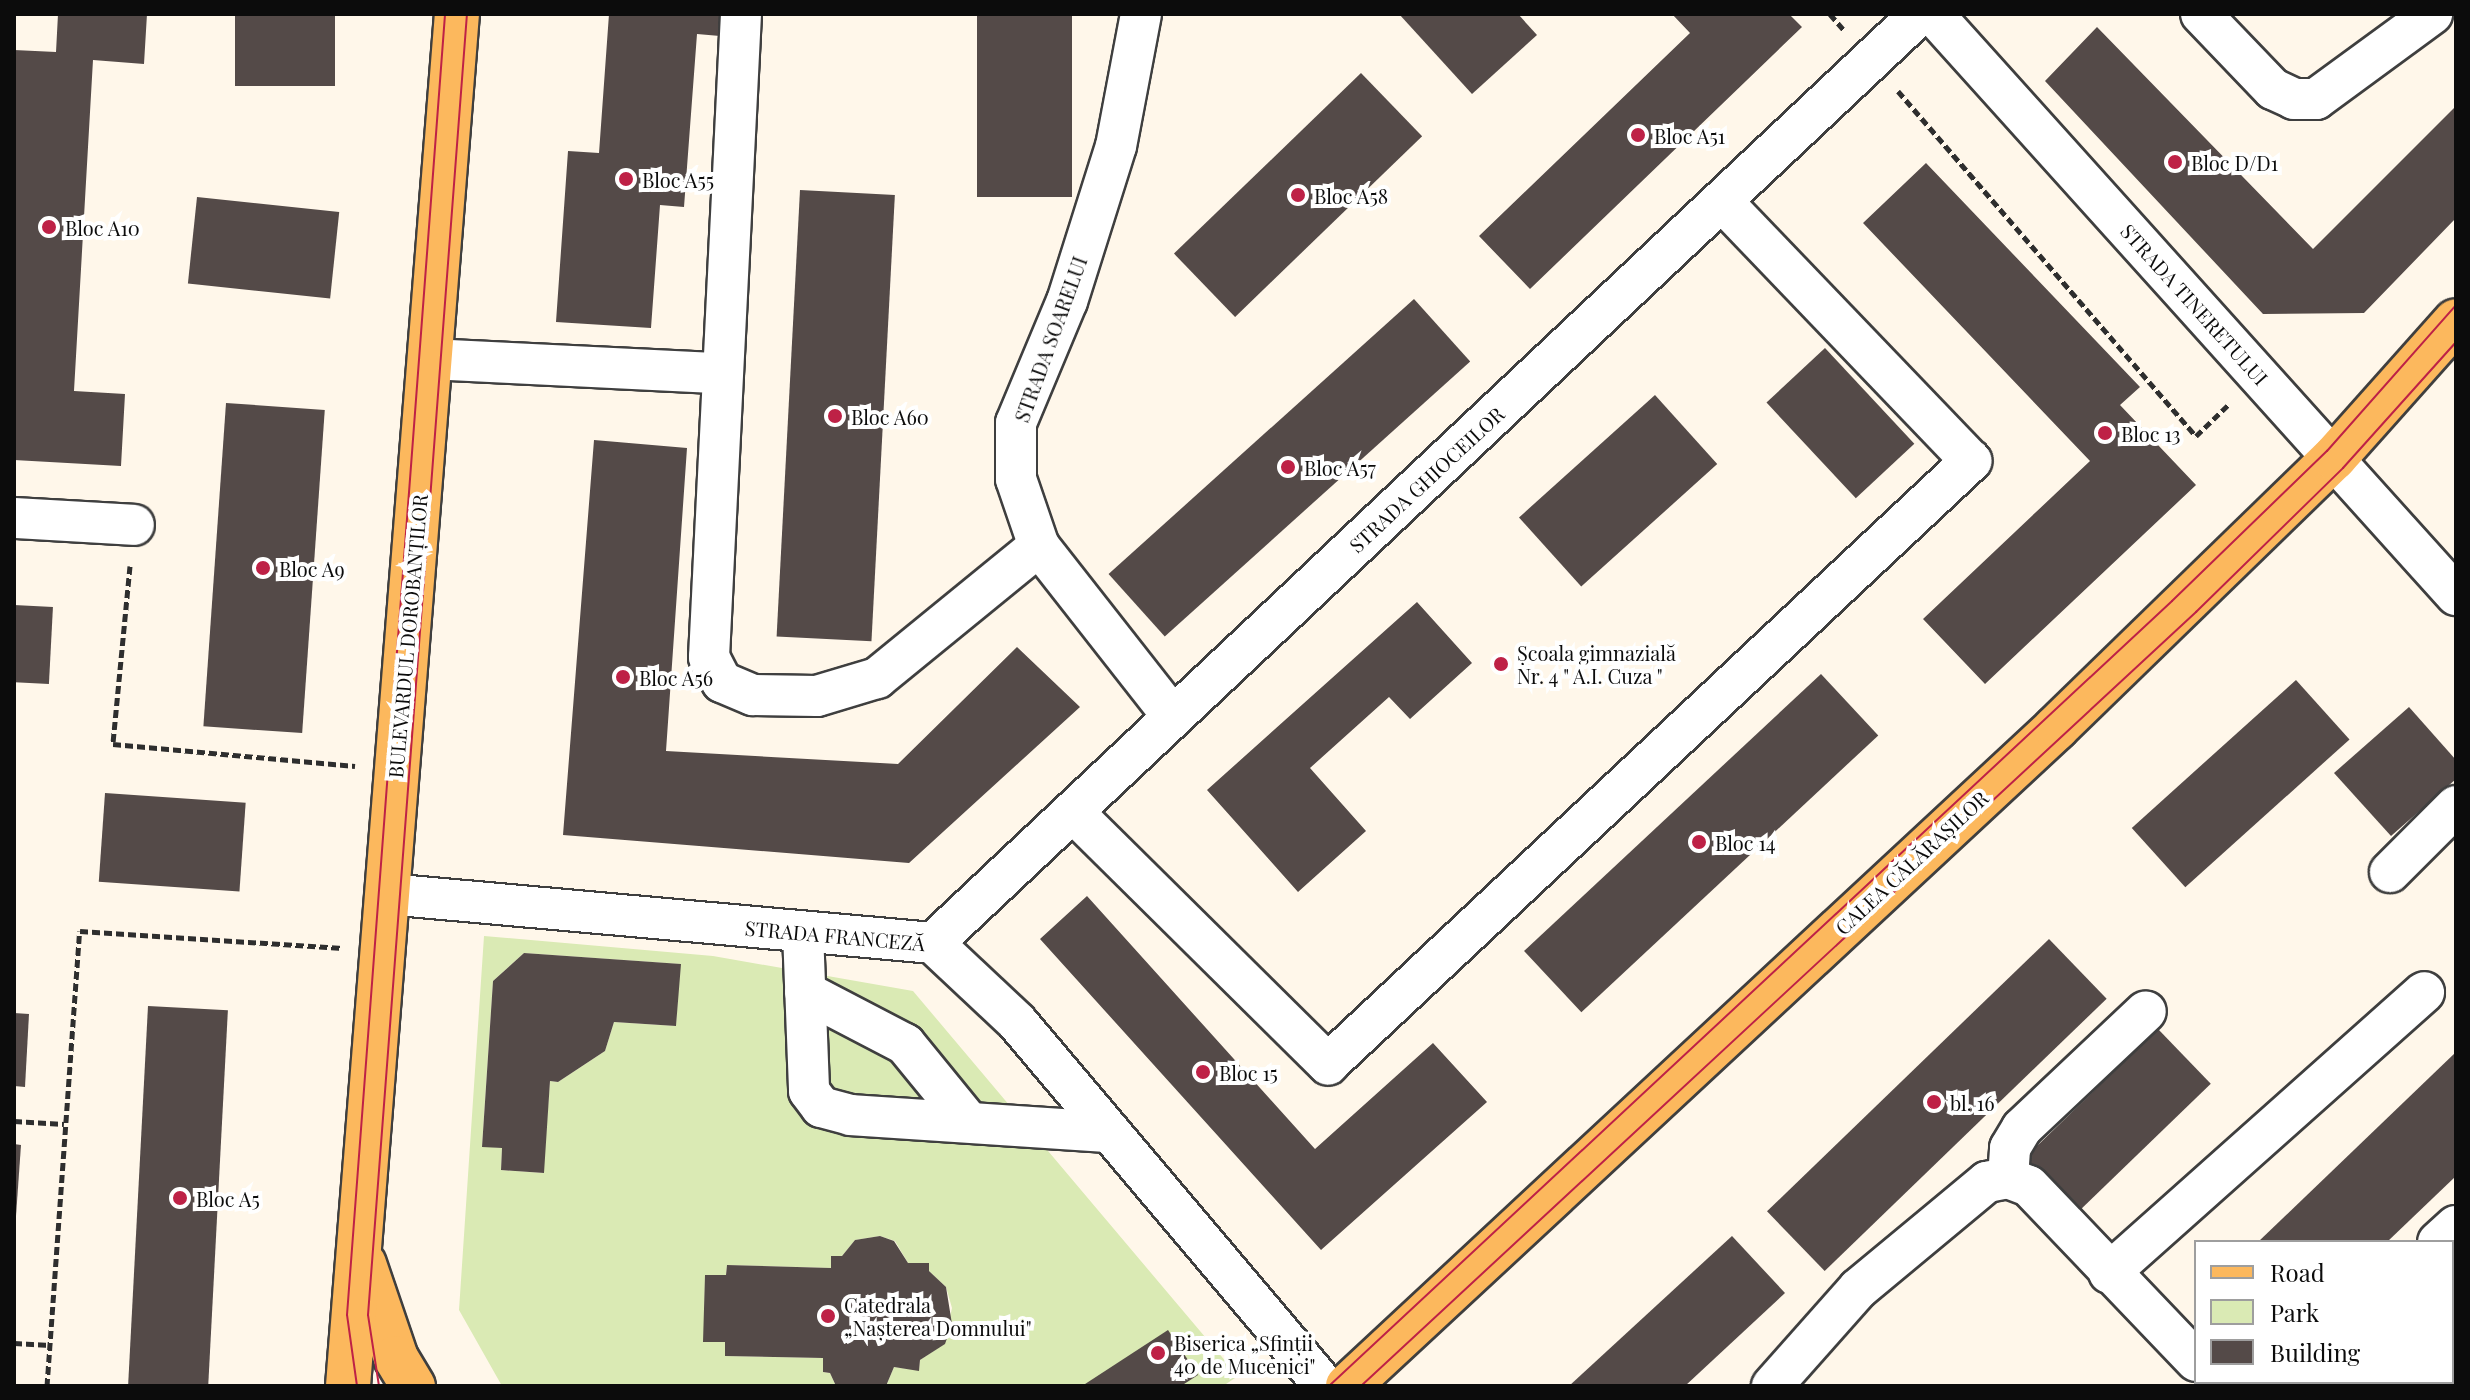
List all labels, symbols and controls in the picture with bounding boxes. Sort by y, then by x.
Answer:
place label: Bloc A51 [1654,123,1726,147]
marker: Bloc A51 [1629,126,1647,144]
place label: Bloc D/D1 [2191,150,2278,174]
marker: Bloc D/D1 [2166,153,2184,171]
place label: Bloc A55 [642,167,715,191]
marker: Bloc A55 [617,170,635,188]
place label: Bloc A58 [1314,183,1389,207]
marker: Bloc A58 [1289,186,1307,204]
place label: Bloc A10 [65,215,140,239]
marker: Bloc A10 [40,218,58,236]
street label: STRADA TINERETULUI [2116,218,2274,390]
street label: STRADA SOARELUI [1009,253,1091,425]
street label: STRADA GHIOCEILOR [1344,401,1508,557]
place label: Bloc A60 [851,404,929,428]
marker: Bloc A60 [826,407,844,425]
place label: Bloc 13 [2121,421,2181,445]
marker: Bloc 13 [2096,424,2114,442]
place label: Bloc A57 [1304,455,1376,479]
marker: Bloc A57 [1279,458,1297,476]
street label: BULEVARDUL DOROBANȚILOR [383,493,431,779]
place label: Bloc A9 [279,556,345,580]
marker: Bloc A9 [254,559,272,577]
place label: Școala gimnazială Nr. 4 " A.I. Cuza " [1517,640,1676,687]
marker: Școala gimnazială Nr. 4 " A.I. Cuza " [1492,655,1510,673]
place label: Bloc A56 [639,665,714,689]
marker: Bloc A56 [614,668,632,686]
street label: CALEA CĂLĂRAȘILOR [1830,785,1992,939]
place label: Bloc 14 [1715,830,1776,854]
marker: Bloc 14 [1690,833,1708,851]
street label: STRADA FRANCEZĂ [744,915,926,955]
place label: Bloc 15 [1219,1060,1278,1084]
marker: Bloc 15 [1194,1063,1212,1081]
place label: bl. 16 [1950,1090,1995,1114]
marker: bl. 16 [1925,1093,1943,1111]
place label: Bloc A5 [196,1186,260,1210]
marker: Bloc A5 [171,1189,189,1207]
legend [2194,1240,2454,1384]
text: Road [2270,1256,2325,1288]
place label: Catedrala „Nașterea Domnului" [844,1292,1032,1339]
text: Park [2270,1296,2319,1328]
marker: Catedrala „Nașterea Domnului" [819,1307,837,1325]
place label: Biserica „Sfinții 40 de Mucenici" [1174,1330,1316,1377]
text: Building [2270,1336,2360,1368]
marker: Biserica „Sfinții 40 de Mucenici" [1149,1344,1167,1362]

